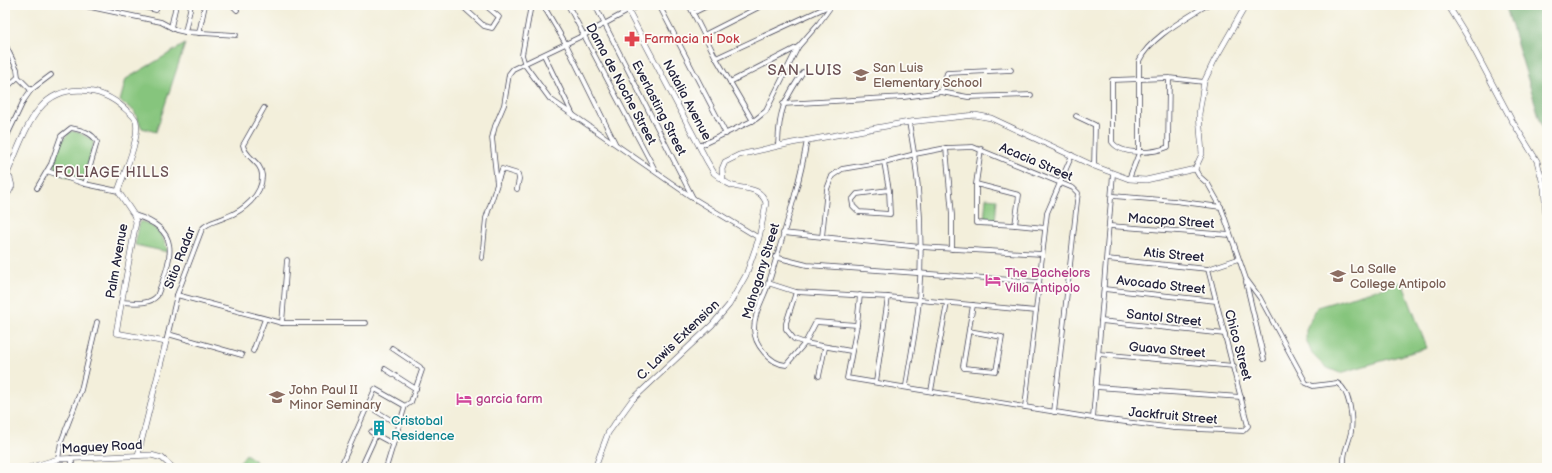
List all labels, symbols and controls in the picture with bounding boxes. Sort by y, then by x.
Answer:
street label: Dama de Noche Street [582,21,660,147]
pharmacy icon: Farmacia ni Dok [623,30,641,48]
place label: Farmacia ni Dok [644,31,740,47]
street label: Natalia Avenue [659,57,715,143]
street label: Everlasting Street [628,58,690,158]
place label: San Luis Elementary School [873,60,982,91]
district label: SAN LUIS [768,61,842,80]
school or university icon: San Luis Elementary School [852,66,870,84]
street label: Acacia Street [997,139,1075,185]
district label: FOLIAGE HILLS [54,164,170,181]
street label: Macopa Street [1127,210,1215,232]
street label: Mahogany Street [739,221,783,321]
street label: Palm Avenue [103,222,132,300]
street label: Sitio Radar [161,225,199,291]
street label: Atis Street [1143,244,1205,266]
place label: La Salle College Antipolo [1350,261,1446,292]
place label: The Bachelors Villa Antipolo [1005,265,1091,296]
school or university icon: La Salle College Antipolo [1329,267,1347,285]
hotel icon: The Bachelors Villa Antipolo [984,271,1002,289]
street label: Avocado Street [1116,272,1206,298]
street label: C. Lawis Extension [633,296,723,384]
street label: Santol Street [1126,306,1202,330]
street label: Chico Street [1221,308,1255,382]
street label: Guava Street [1128,339,1206,361]
place label: John Paul II Minor Seminary [289,382,381,413]
school or university icon: John Paul II Minor Seminary [268,388,286,406]
hotel icon: garcia farm [455,390,473,408]
place label: garcia farm [476,391,543,407]
street label: Jackfruit Street [1128,404,1218,428]
place label: Cristobal Residence [391,413,455,444]
building icon: Cristobal Residence [370,419,388,437]
street label: Maguey Road [61,437,143,457]

